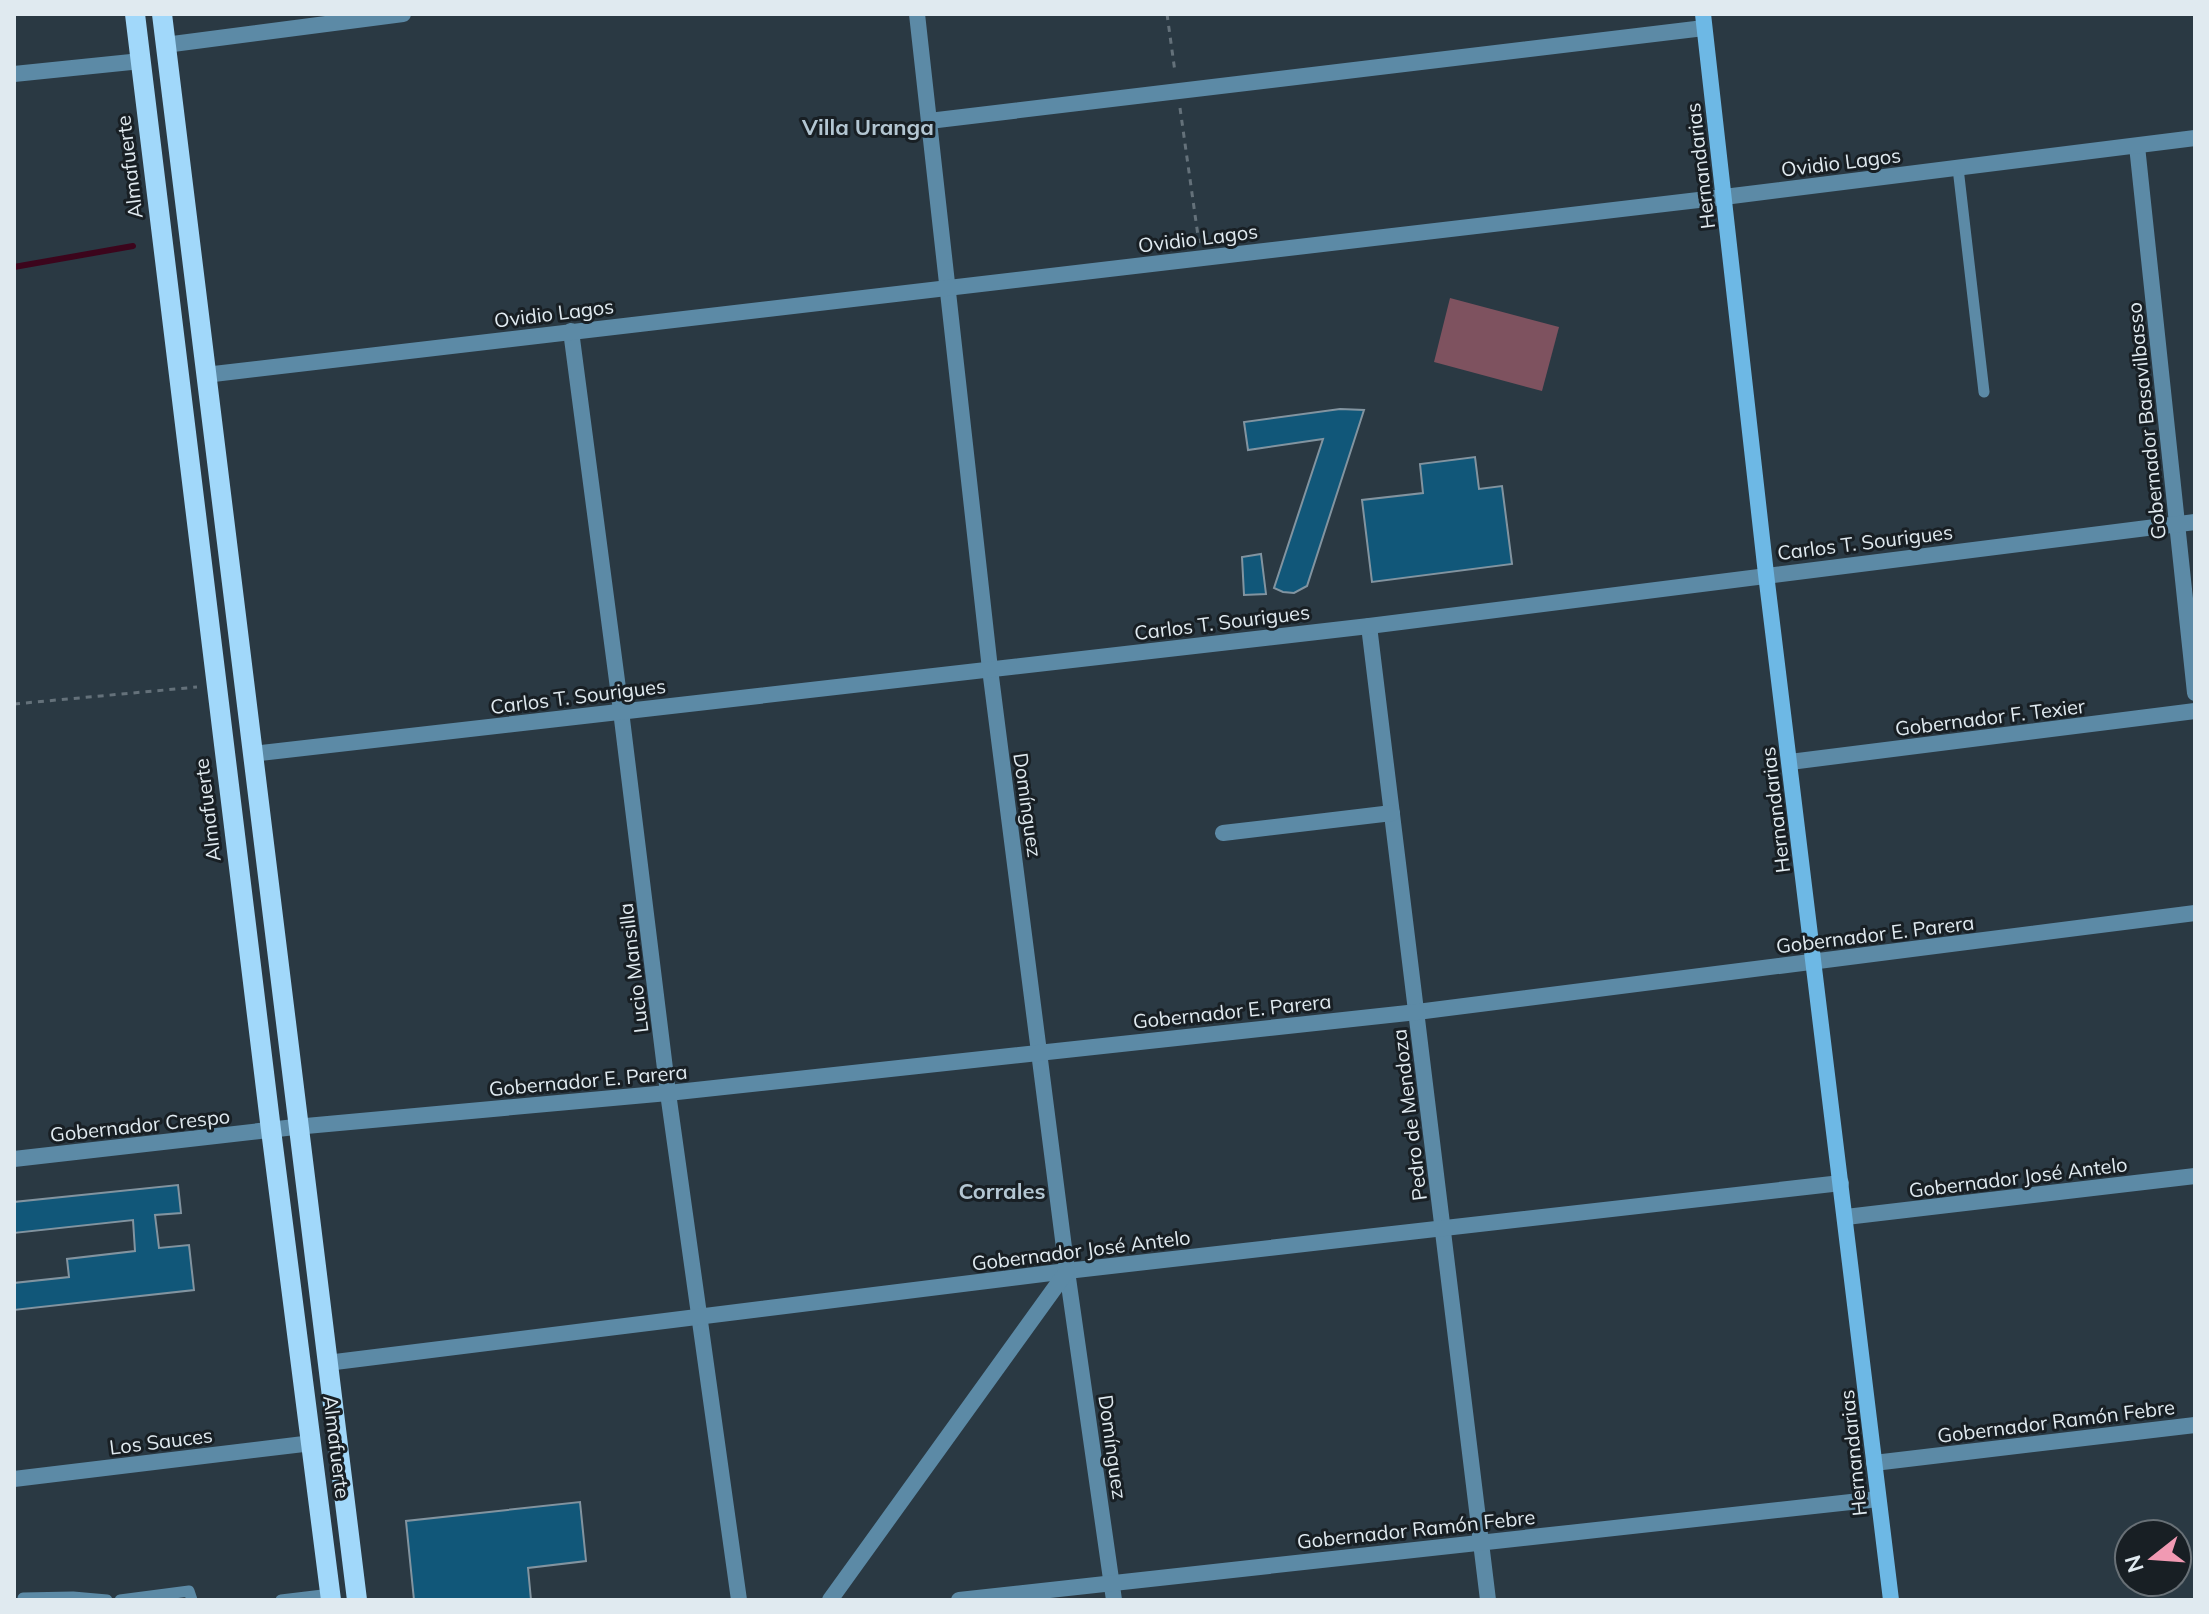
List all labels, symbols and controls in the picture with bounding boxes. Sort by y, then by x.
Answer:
street label: Hernandarias [1680,102,1720,230]
district label: Villa Uranga [801,113,934,141]
street label: Almafuerte [110,114,148,220]
street label: Ovidio Lagos [1780,142,1902,182]
street label: Ovidio Lagos [1137,218,1259,258]
street label: Ovidio Lagos [493,293,615,333]
street label: Gobernador Basavilbasso [2121,301,2171,541]
street label: Carlos T. Sourigues [1776,519,1954,565]
street label: Carlos T. Sourigues [1133,599,1311,645]
street label: Carlos T. Sourigues [489,673,667,719]
street label: Gobernador F. Texier [1894,693,2087,741]
street label: Hernandarias [1755,746,1795,874]
street label: Domínguez [1008,751,1048,859]
street label: Almafuerte [188,757,226,863]
street label: Lucio Mansilla [613,902,653,1034]
street label: Gobernador E. Parera [1775,909,1975,959]
street label: Gobernador E. Parera [1132,988,1332,1034]
street label: Pedro de Mendoza [1386,1028,1432,1202]
street label: Gobernador E. Parera [488,1059,688,1101]
street label: Gobernador Crespo [49,1103,231,1147]
street label: Gobernador José Antelo [1907,1151,2129,1203]
district label: Corrales [959,1177,1045,1205]
street label: Gobernador José Antelo [970,1224,1192,1276]
street label: Hernandarias [1834,1389,1872,1517]
street label: Domínguez [1093,1393,1133,1501]
street label: Almafuerte [318,1394,356,1500]
street label: Gobernador Ramón Febre [1936,1394,2176,1448]
street label: Los Sauces [108,1422,214,1460]
street label: Gobernador Ramón Febre [1296,1504,1536,1554]
north arrow [2113,1518,2193,1598]
text: N [2118,1552,2150,1576]

